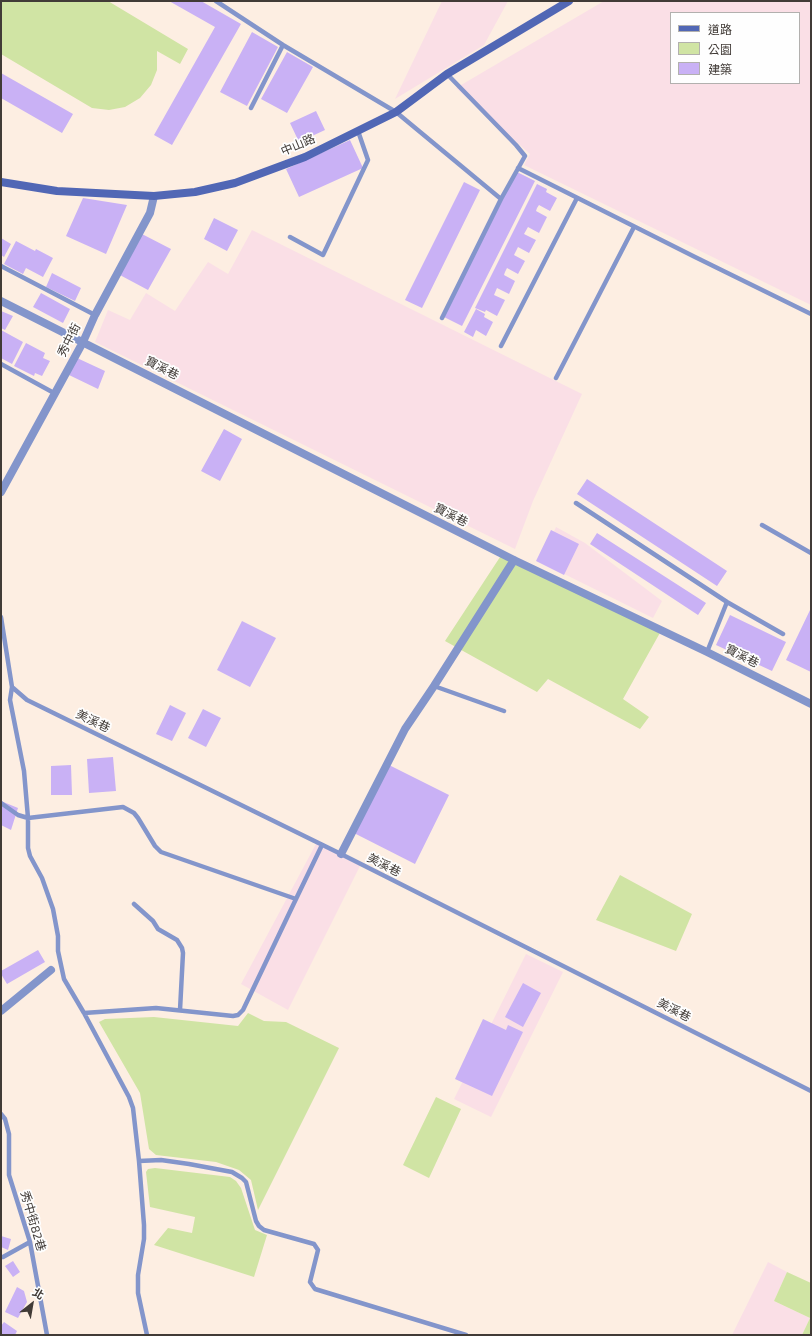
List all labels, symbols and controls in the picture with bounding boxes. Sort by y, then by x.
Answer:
legend [670,12,800,84]
text: 道路 [708,22,732,36]
text: 公園 [708,42,732,56]
text: 建築 [708,62,732,76]
street label: 中山路 [279,131,317,159]
street label: 秀中街 [54,321,84,359]
street label: 寶溪巷 [143,353,181,383]
street label: 寶溪巷 [432,500,470,530]
street label: 寶溪巷 [723,641,761,671]
street label: 美溪巷 [74,707,112,735]
street label: 美溪巷 [365,850,403,880]
street label: 美溪巷 [655,995,693,1025]
street label: 秀中街82巷 [18,1189,48,1253]
north arrow [12,1284,52,1324]
text: 北 [30,1285,47,1302]

